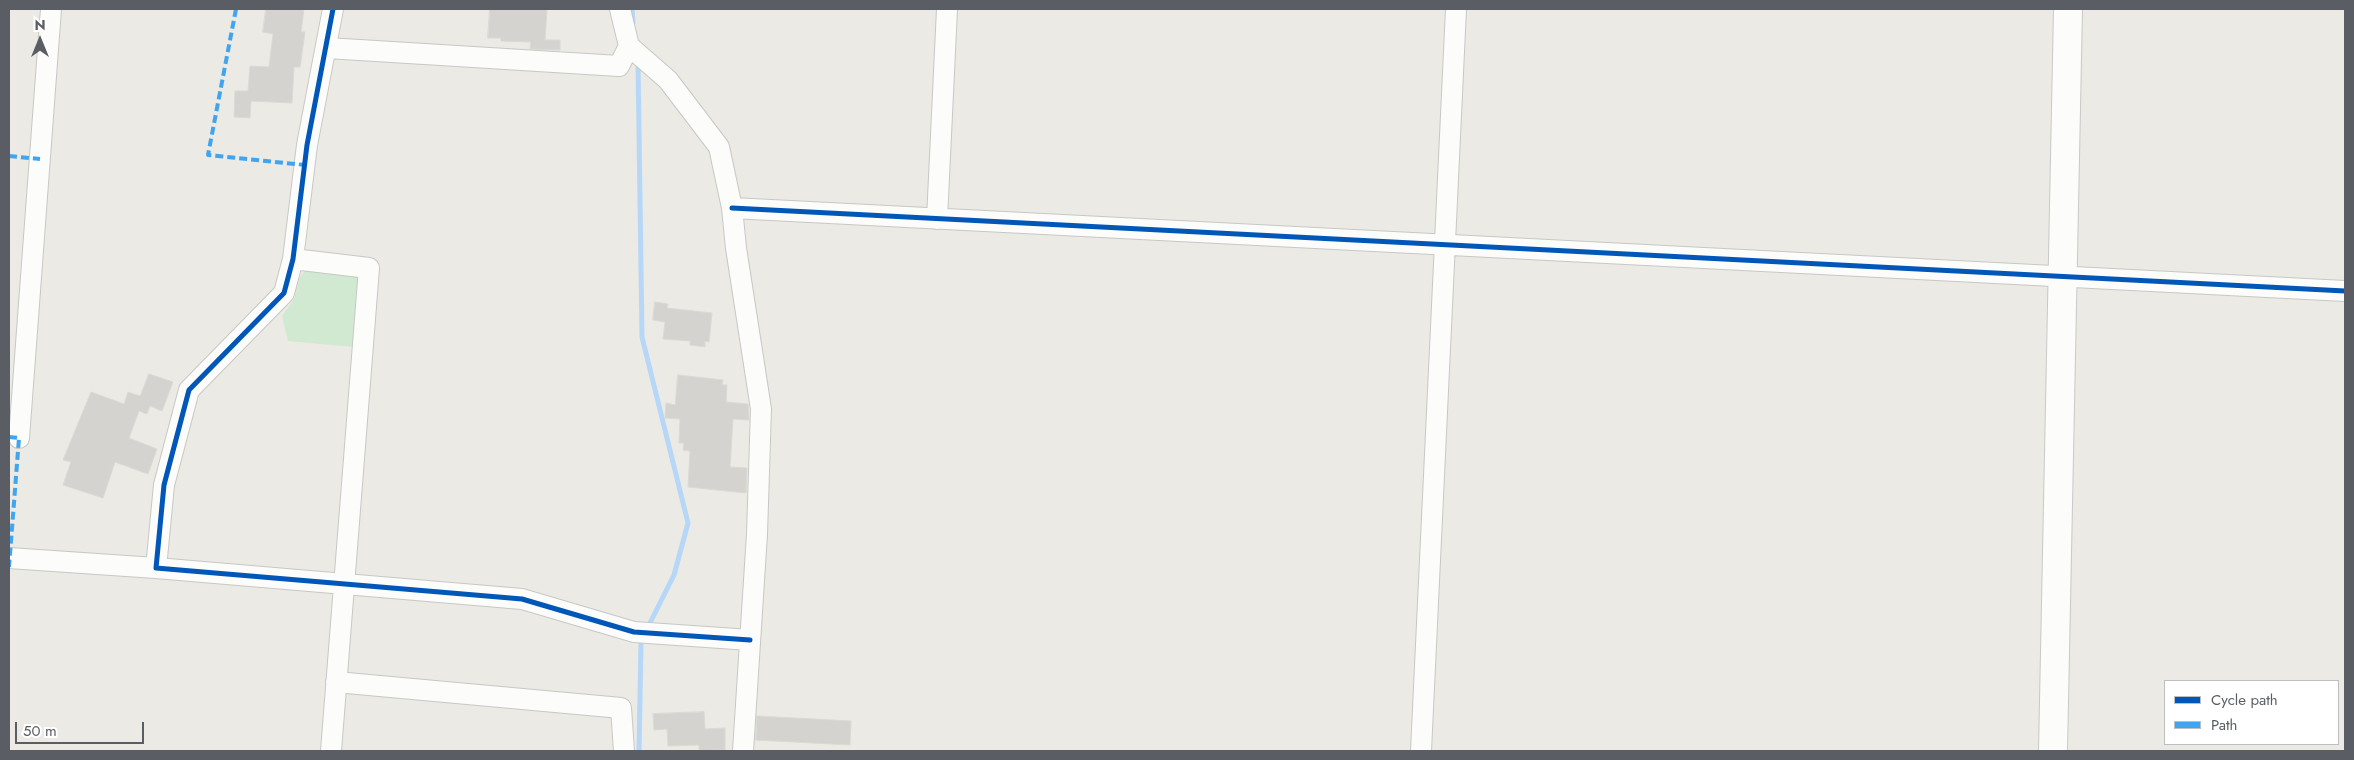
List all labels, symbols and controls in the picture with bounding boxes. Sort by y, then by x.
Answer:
north arrow [15,15,65,65]
text: N [34,15,46,35]
legend [2164,680,2339,745]
text: Cycle path [2211,689,2278,711]
scale bar [18,712,146,744]
text: Path [2211,714,2237,736]
text: 50 m [23,720,57,742]

